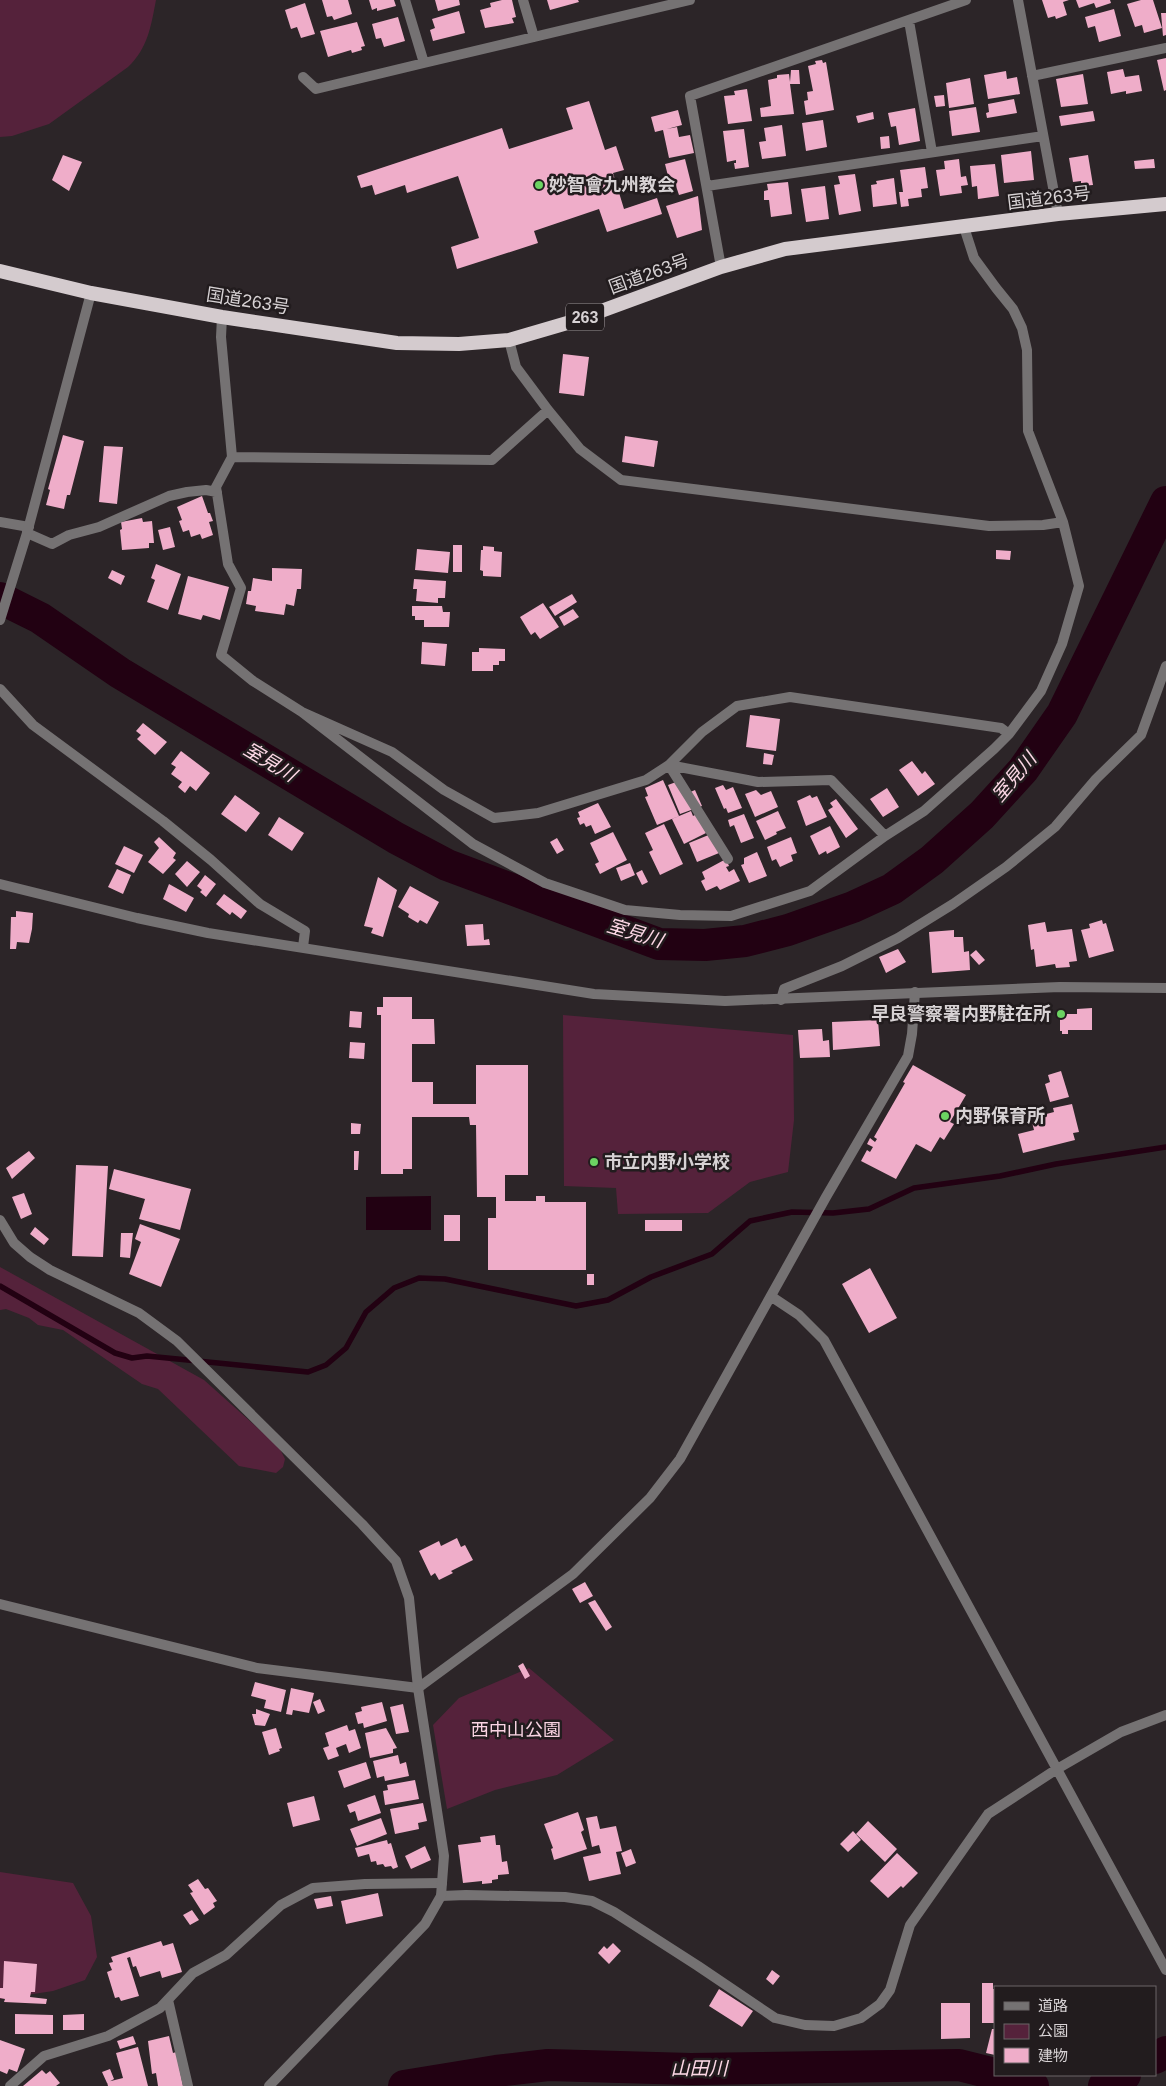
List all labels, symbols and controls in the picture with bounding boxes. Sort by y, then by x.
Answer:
place label: 妙智會九州教会 [549,175,675,195]
marker: 妙智會九州教会 [533,179,545,191]
street label: 国道263号 [1006,183,1092,213]
street label: 国道263号 [606,250,692,298]
street label: 国道263号 [205,285,291,317]
road number: 263 [566,304,604,330]
water label: 室見川 [240,738,302,787]
water label: 室見川 [988,747,1042,806]
water label: 室見川 [605,915,667,952]
place label: 早良警察署内野駐在所 [871,1004,1051,1024]
marker: 早良警察署内野駐在所 [1055,1008,1067,1020]
place label: 内野保育所 [955,1106,1045,1126]
marker: 内野保育所 [939,1110,951,1122]
place label: 市立内野小学校 [604,1152,730,1172]
marker: 市立内野小学校 [588,1156,600,1168]
park label: 西中山公園 [471,1720,561,1740]
legend [994,1986,1156,2076]
text: 道路 [1038,1997,1068,2014]
text: 公園 [1038,2022,1068,2039]
text: 建物 [1038,2047,1068,2064]
water label: 山田川 [670,2058,729,2079]

